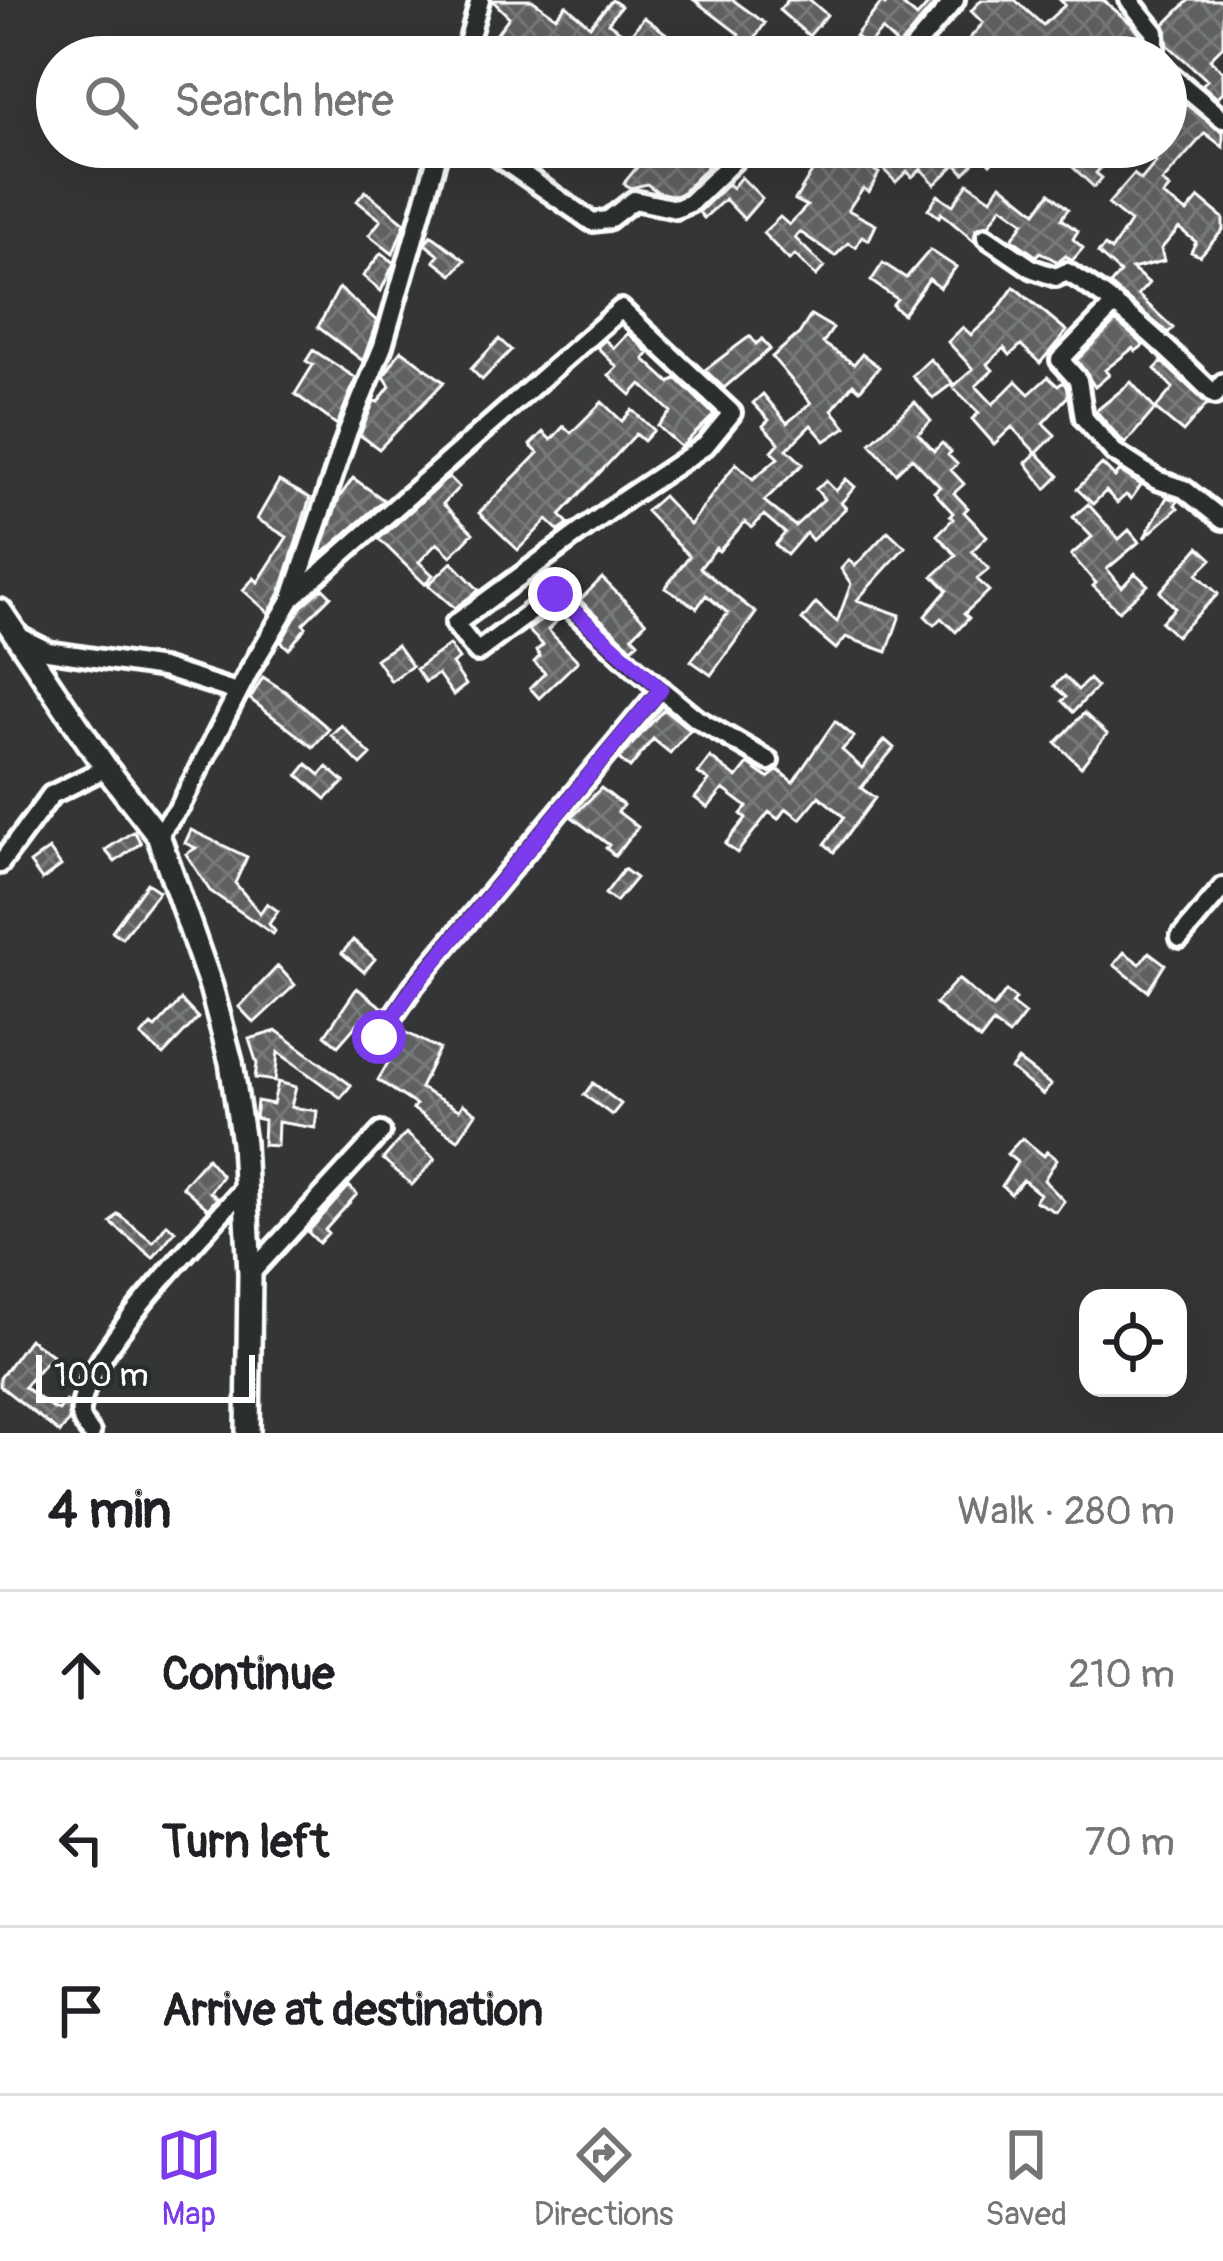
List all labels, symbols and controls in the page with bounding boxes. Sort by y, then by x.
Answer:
search box [36,36,1187,168]
icon: search [78,69,144,135]
text: Search here [174,74,394,130]
route end [528,567,582,621]
route start [352,1010,406,1064]
map controls [1079,1289,1187,1397]
button: locate [1079,1289,1187,1397]
scale bar [36,1349,255,1402]
text: 100 m [54,1355,148,1396]
text: 4 min [48,1479,171,1543]
text: Walk · 280 m [957,1487,1175,1536]
icon: ahead [48,1642,114,1708]
text: Continue [162,1647,335,1703]
text: 210 m [1068,1650,1175,1699]
icon: left [48,1810,114,1876]
text: Turn left [162,1815,329,1871]
text: 70 m [1085,1818,1175,1867]
icon: arrive [48,1978,114,2044]
text: Arrive at destination [162,1983,543,2039]
tab: Map [156,2122,222,2235]
tab: Directions [534,2122,674,2235]
tab: Saved [985,2122,1067,2235]

